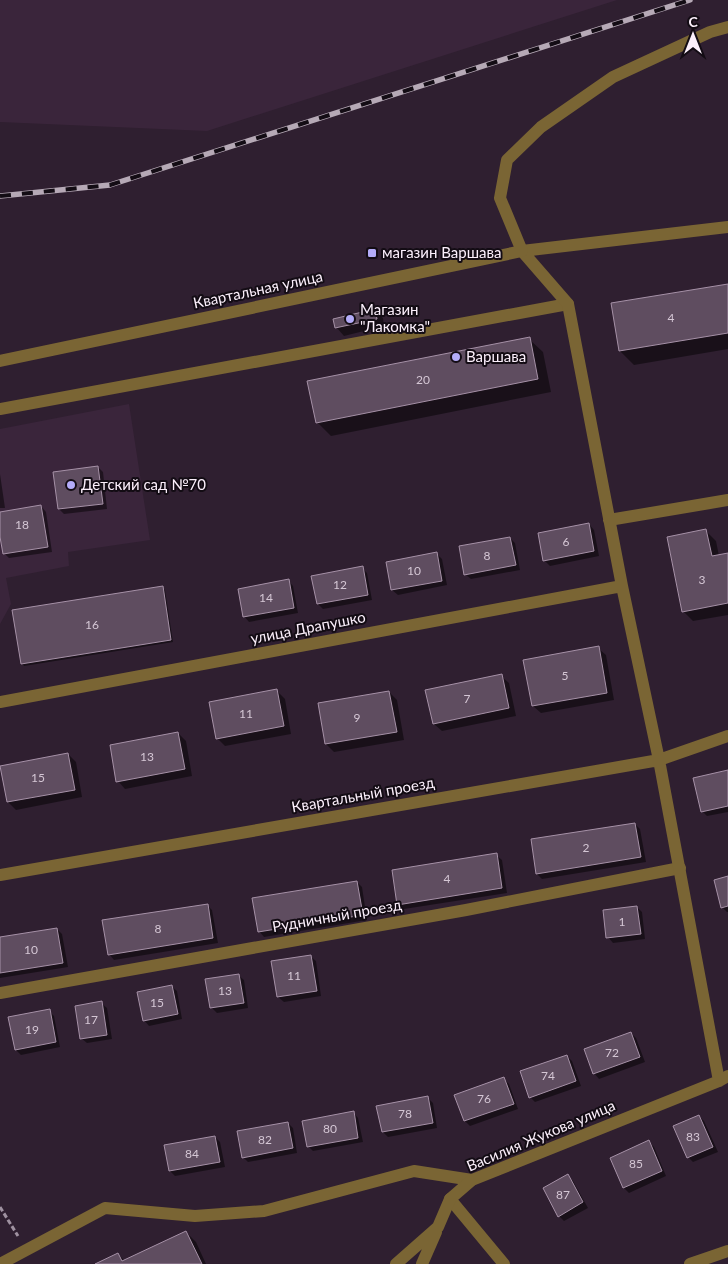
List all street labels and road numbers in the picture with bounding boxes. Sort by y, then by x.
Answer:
street label: Квартальная улица [191,266,324,312]
street label: улица Драпушко [249,607,367,647]
street label: Квартальный проезд [290,773,436,815]
street label: Рудничный проезд [271,895,403,935]
street label: Василия Жукова улица [464,1096,618,1175]

